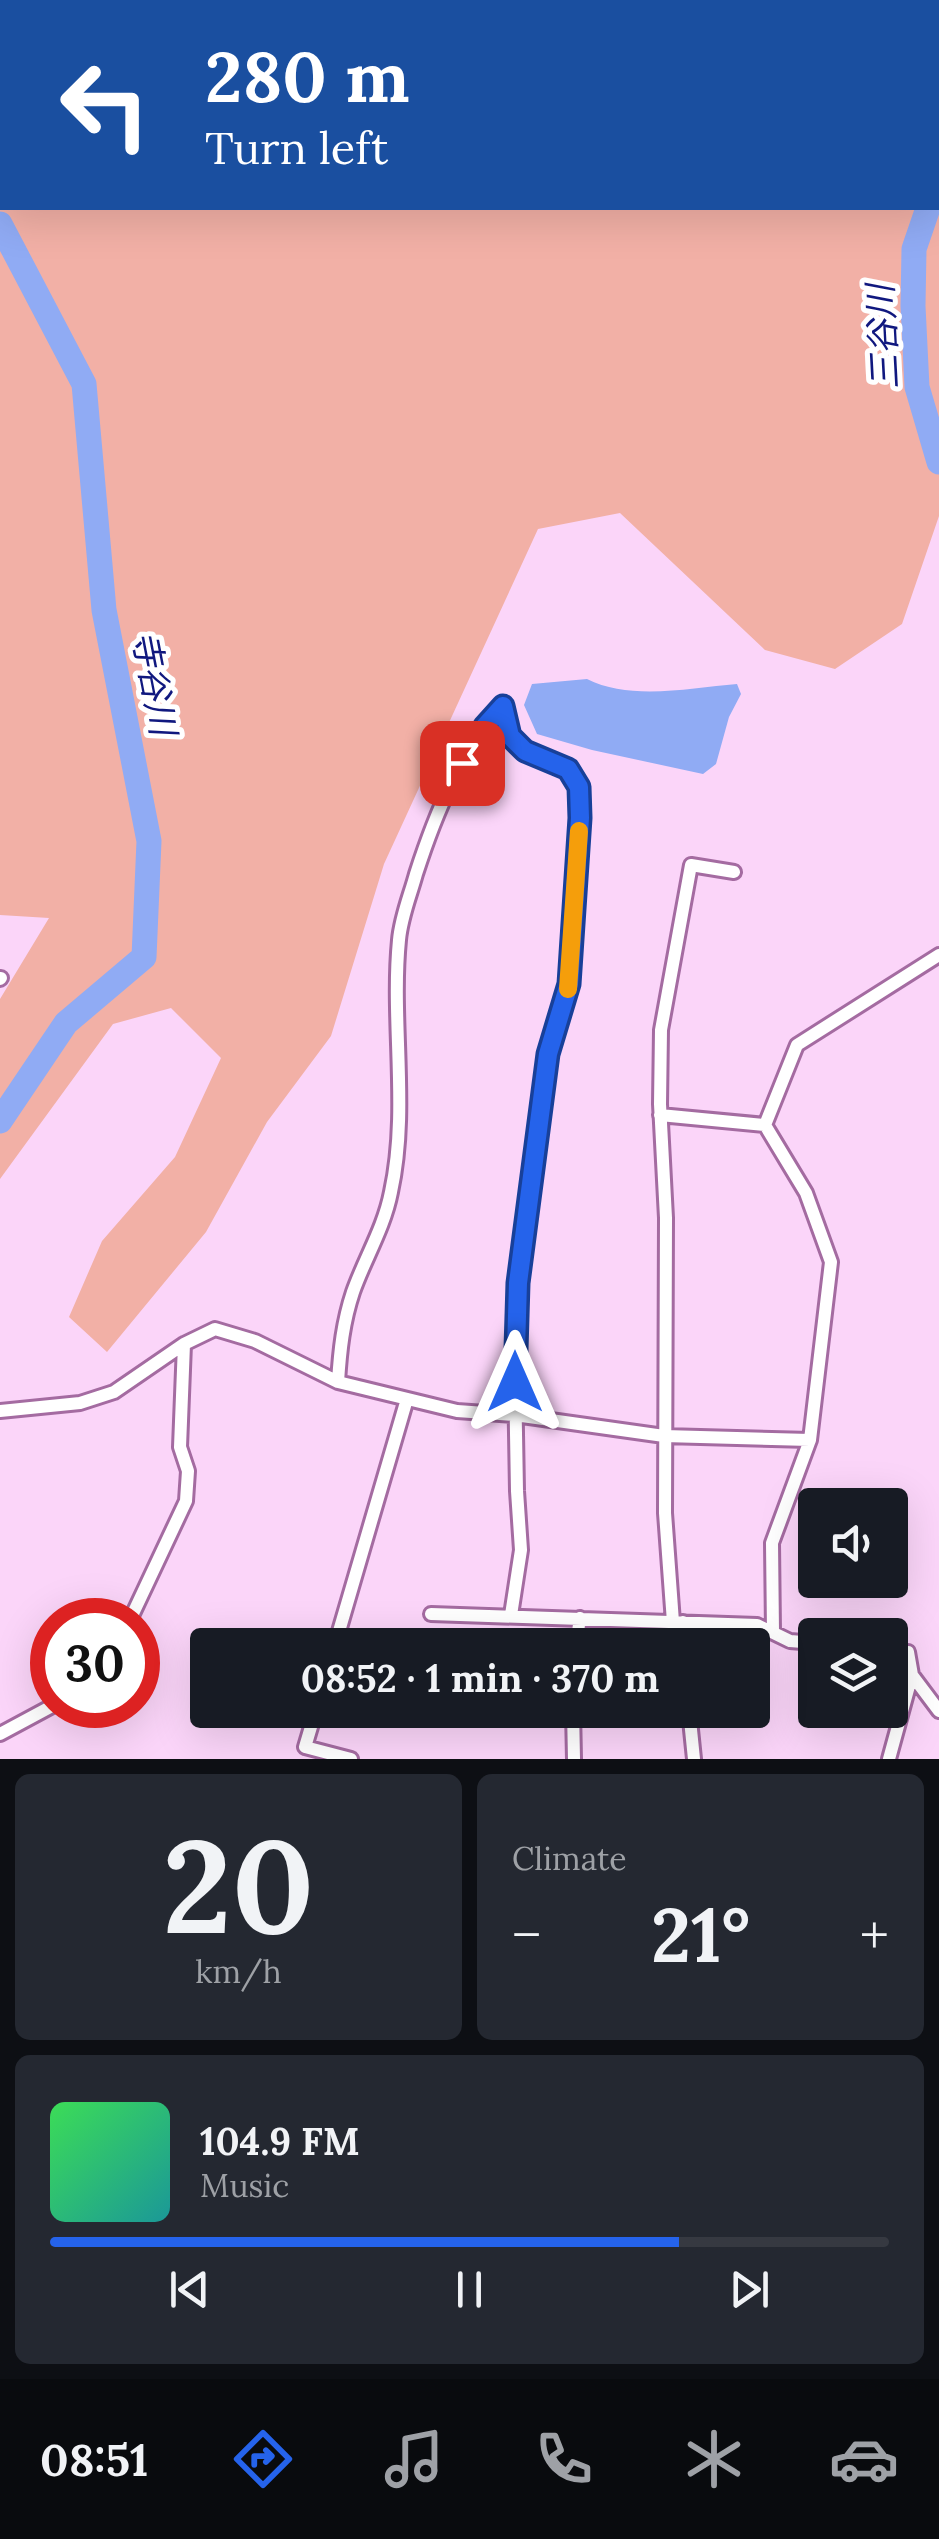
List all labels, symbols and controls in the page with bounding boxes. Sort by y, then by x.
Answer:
text: 280 m [205,32,410,121]
icon: left [40,40,170,170]
text: Turn left [205,119,388,176]
water label: 三谷川 [857,279,908,391]
water label: 寺谷川 [122,627,187,743]
pin [420,721,505,806]
icon: arrive [435,736,490,791]
position arrow [463,1330,567,1434]
map controls [798,1488,908,1728]
button: sound [798,1488,908,1598]
speed limit sign: 30 [30,1598,160,1728]
button: layers [798,1618,908,1728]
text: 08:52 · 1 min · 370 m [301,1654,659,1702]
text: 20 [163,1802,314,1969]
text: Climate [512,1838,627,1879]
text: 21° [651,1887,750,1983]
text: − [512,1900,541,1970]
text: + [860,1900,889,1970]
text: km/h [195,1951,282,1992]
text: 104.9 FM [200,2117,360,2165]
text: Music [200,2165,289,2206]
icon: previous [162,2262,217,2317]
icon: pause [442,2262,497,2317]
icon: next [722,2262,777,2317]
icon: directions [228,2424,298,2494]
icon: music [379,2424,449,2494]
icon: phone [529,2424,599,2494]
icon: climate [679,2424,749,2494]
icon: car [829,2424,899,2494]
text: 08:51 [40,2431,148,2488]

